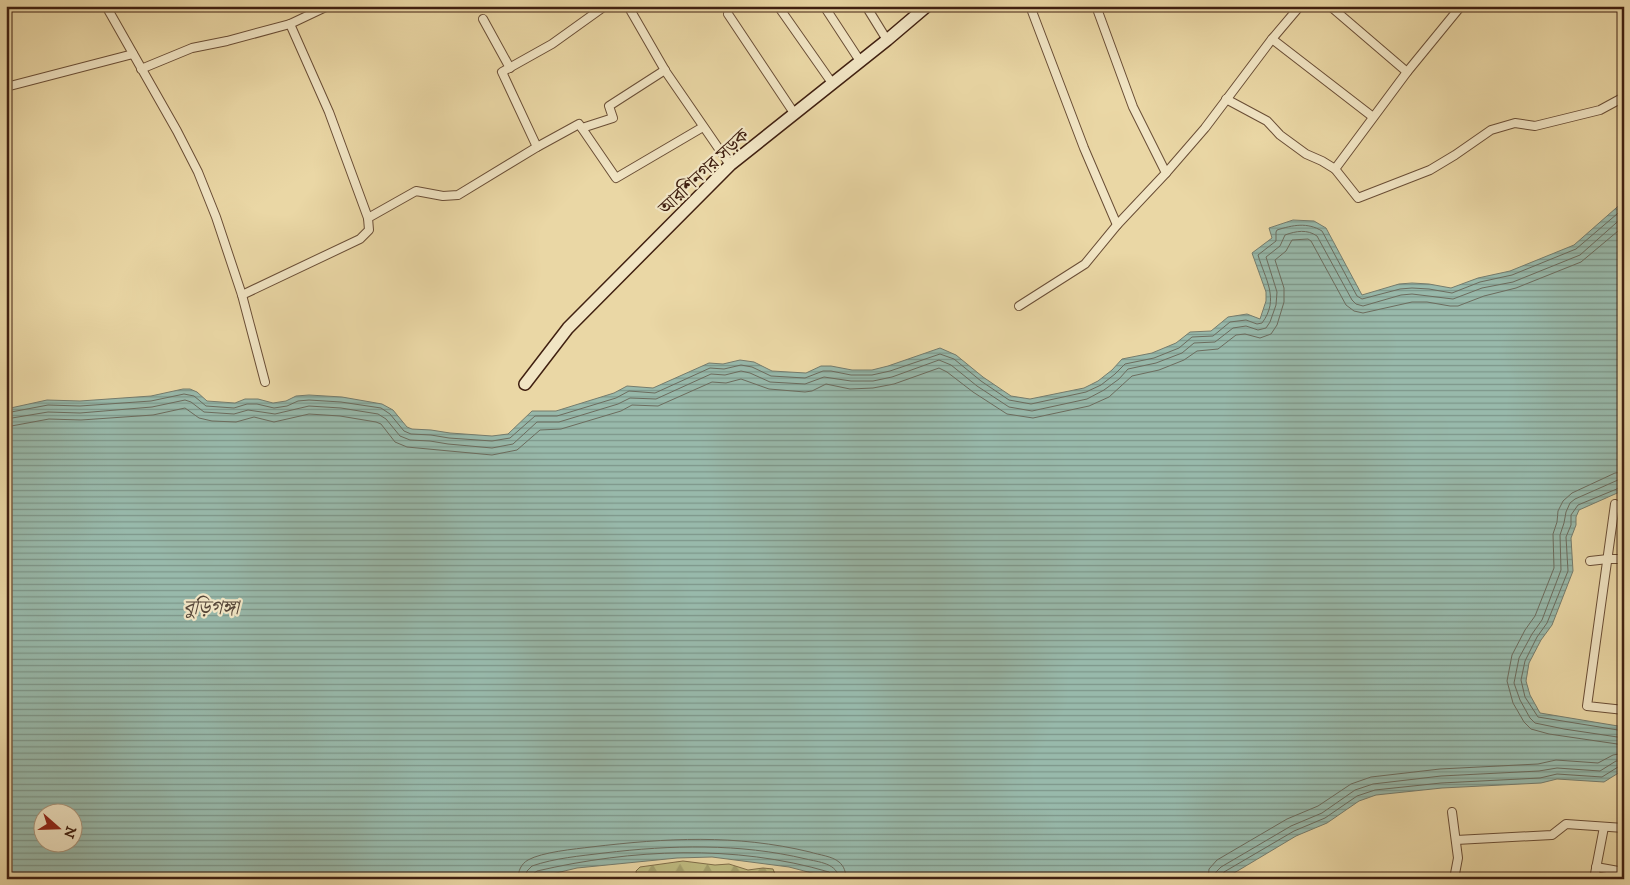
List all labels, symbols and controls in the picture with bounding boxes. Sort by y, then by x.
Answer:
street label: আরশিনগর সড়ক [653,123,755,221]
water label: বুড়িগঙ্গা [183,595,242,621]
north arrow [32,802,82,852]
text: N [59,824,80,841]

